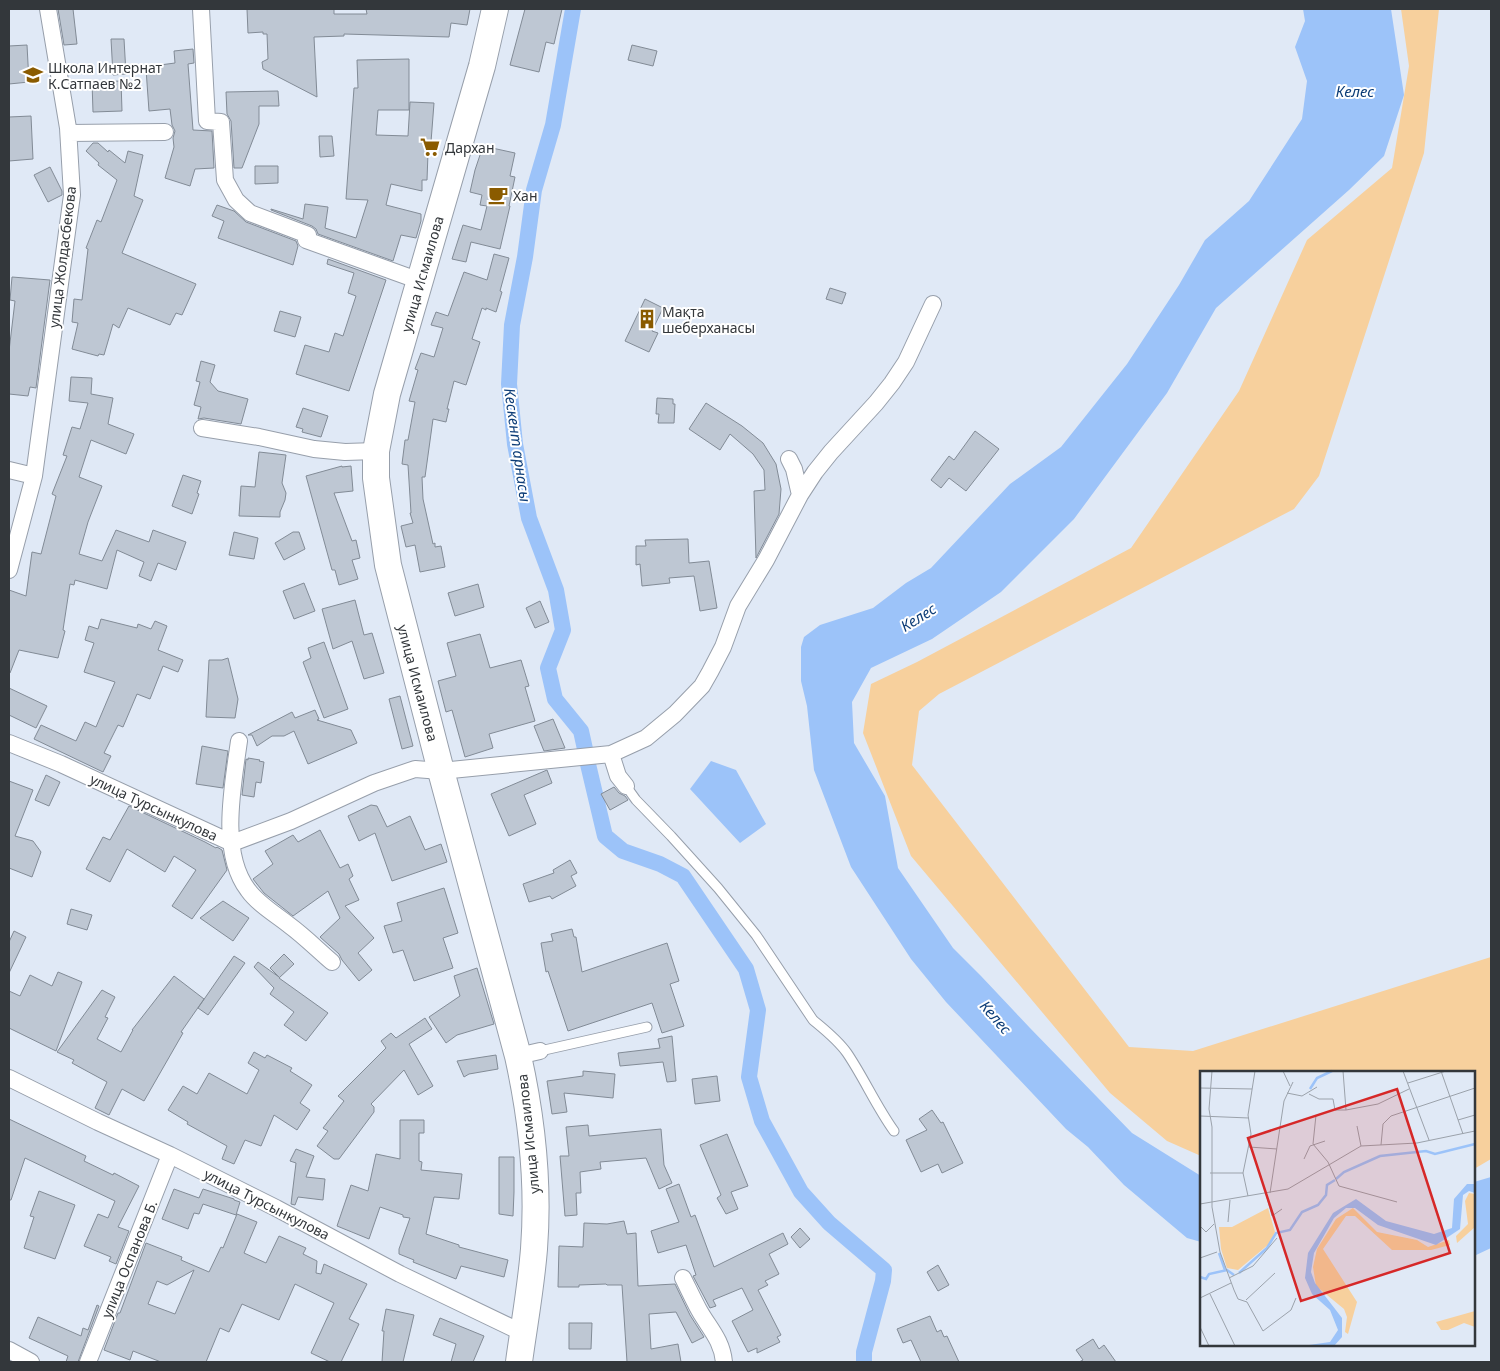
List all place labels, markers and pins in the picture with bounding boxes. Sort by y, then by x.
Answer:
place label: Школа Интернат К.Сатпаев №2 [48,58,163,93]
school or university icon: Школа Интернат К.Сатпаев №2 [22,64,44,86]
supermarket icon: Дархан [419,136,441,158]
place label: Дархан [445,138,494,157]
cafe icon: Хан [487,184,509,206]
place label: Хан [513,186,537,205]
place label: Мақта шеберханасы [662,302,755,337]
building icon: Мақта шеберханасы [636,308,658,330]

